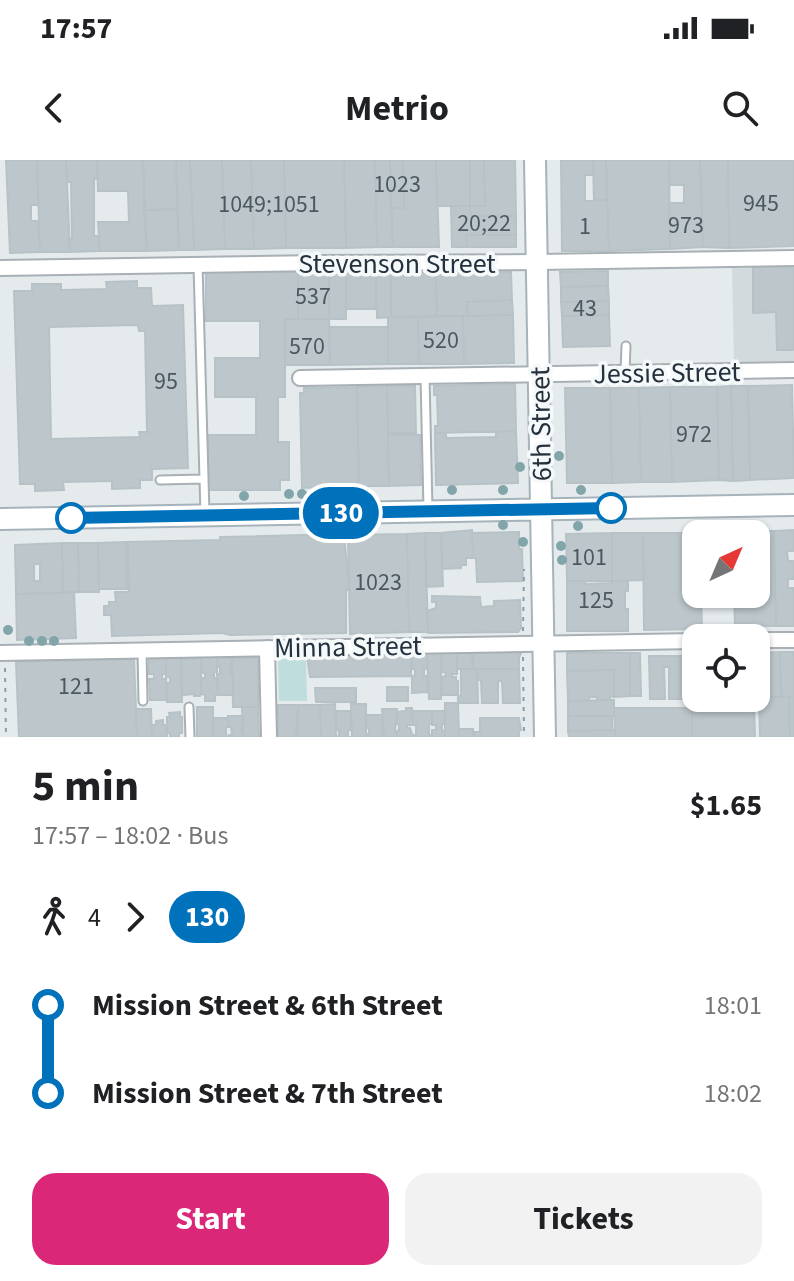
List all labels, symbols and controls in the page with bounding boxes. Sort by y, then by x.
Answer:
text: 17:57 [40,7,112,50]
text: Metrio [345,83,449,134]
icon: back [32,86,76,130]
icon: search [718,86,762,130]
house number: 1023 [373,167,421,202]
house number: 945 [743,186,779,221]
house number: 1049;1051 [218,187,320,222]
house number: 20;22 [457,206,511,241]
house number: 973 [668,208,704,243]
house number: 1 [579,209,591,244]
street label: Stevenson Street [298,244,496,284]
house number: 537 [295,279,331,314]
house number: 43 [573,291,597,326]
house number: 520 [423,323,459,358]
house number: 570 [289,329,325,364]
street label: Jessie Street [593,352,742,394]
house number: 95 [154,364,178,399]
street label: 6th Street [520,366,562,482]
house number: 972 [676,417,712,452]
line badge: 130 [295,487,387,539]
text: 130 [319,493,363,533]
unlabelled marker [596,493,626,523]
unlabelled marker [56,503,86,533]
north arrow [682,520,770,608]
map controls [682,520,770,712]
house number: 101 [571,540,607,575]
house number: 1023 [354,565,402,600]
house number: 125 [578,583,614,618]
button: locate [682,624,770,712]
street label: Minna Street [274,626,423,668]
house number: 121 [58,669,94,704]
text: 5 min [32,755,139,818]
text: $1.65 [690,784,762,827]
text: 17:57 – 18:02 · Bus [32,817,228,854]
icon: walk [32,895,76,939]
icon: forward [113,895,157,939]
text: 130 [185,897,229,937]
text: 4 [88,899,101,936]
text: Mission Street & 6th Street [92,984,443,1027]
text: 18:01 [704,987,762,1024]
text: Mission Street & 7th Street [92,1072,443,1115]
text: 18:02 [704,1075,762,1112]
button: Start [32,1173,389,1265]
button: Tickets [405,1173,762,1265]

